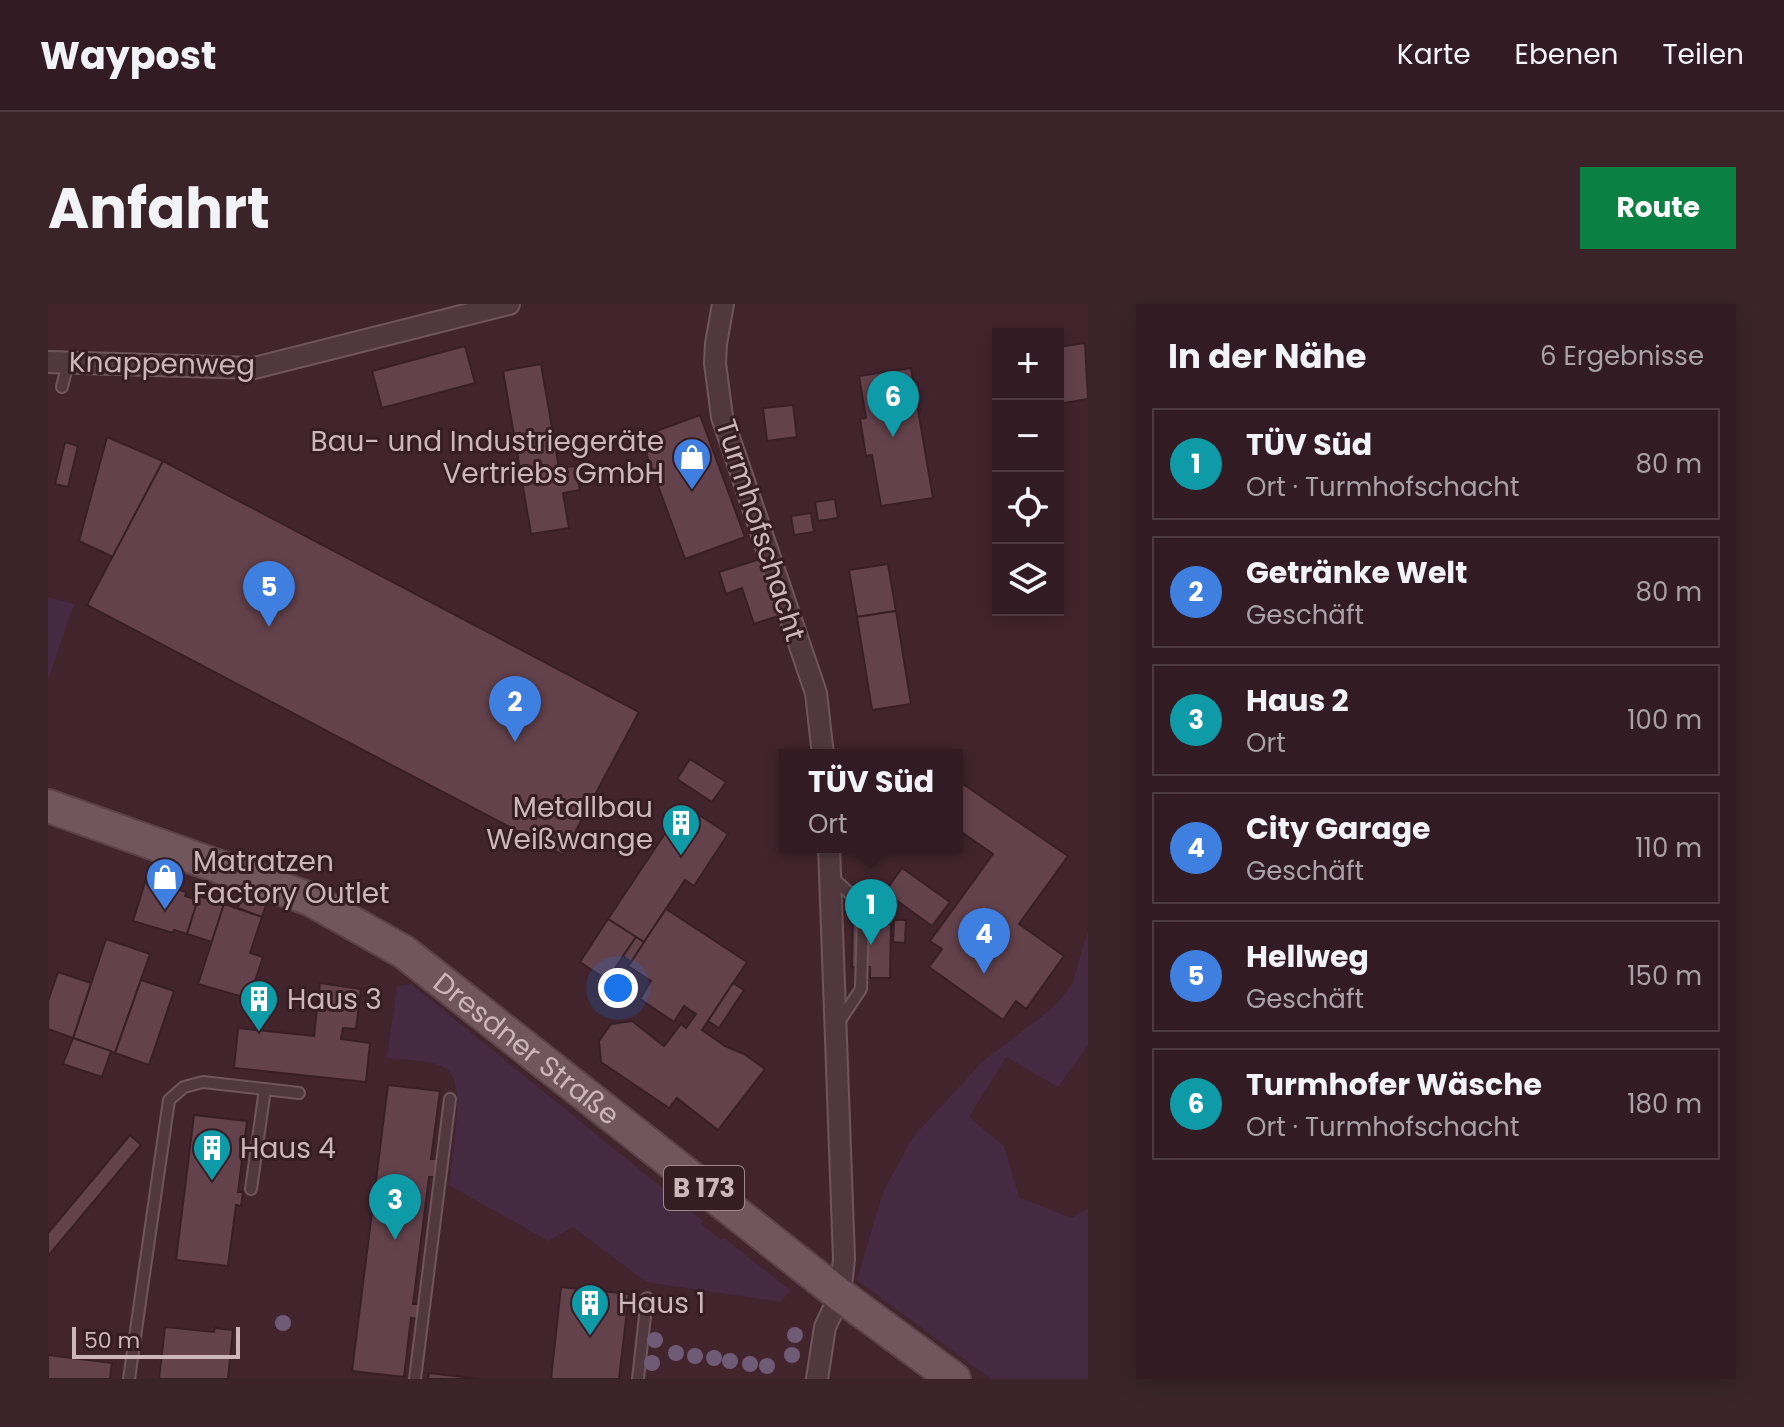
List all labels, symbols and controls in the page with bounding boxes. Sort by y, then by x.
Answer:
text: Waypost [40,29,216,82]
text: Karte [1397,35,1471,74]
text: Ebenen [1515,35,1618,74]
text: Teilen [1662,35,1744,74]
button: Route [1580,167,1736,249]
text: Anfahrt [48,169,270,248]
map controls [992,328,1064,616]
button: + [992,328,1064,400]
text: In der Nähe [1168,332,1366,380]
text: 6 Ergebnisse [1540,338,1704,374]
street label: Knappenweg [69,342,255,385]
pin: 6 [867,371,919,437]
button: − [992,400,1064,472]
street label: Turmhofschacht [706,414,815,646]
place label: Bau- und Industriegeräte Vertriebs GmbH [310,422,664,493]
text: TÜV Süd [1246,423,1372,466]
shop icon: Bau- und Industriegeräte Vertriebs GmbH [671,436,713,491]
text: 1 [1191,446,1201,482]
text: 80 m [1636,446,1702,482]
text: Ort · Turmhofschacht [1246,469,1519,505]
button: locate [992,472,1064,544]
button: layers [992,544,1064,616]
text: Getränke Welt [1246,551,1467,594]
pin: 5 [243,561,295,627]
text: 2 [1189,574,1203,610]
text: 80 m [1636,574,1702,610]
text: Geschäft [1246,597,1364,633]
pin: 2 [489,676,541,742]
text: Haus 2 [1246,679,1349,722]
text: 3 [1188,702,1204,738]
text: 100 m [1627,702,1702,738]
text: Ort [1246,725,1286,761]
popup [779,749,963,853]
text: TÜV Süd [808,760,934,803]
place label: Metallbau Weißwange [486,788,653,859]
building icon: Metallbau Weißwange [660,802,702,857]
text: Ort [808,806,848,842]
text: City Garage [1246,807,1431,850]
text: 4 [1187,830,1205,866]
text: 110 m [1635,830,1702,866]
place label: Matratzen Factory Outlet [193,842,389,913]
text: Geschäft [1246,853,1364,889]
shop icon: Matratzen Factory Outlet [144,856,186,911]
pin: 1 [845,879,897,945]
pin: 4 [958,908,1010,974]
text: Hellweg [1246,935,1369,978]
text: 5 [1188,958,1204,994]
text: 150 m [1627,958,1702,994]
street label: Dresdner Straße [425,963,628,1134]
your location [598,968,638,1008]
building icon: Haus 3 [238,978,280,1033]
place label: Haus 3 [287,980,382,1019]
text: Geschäft [1246,981,1364,1017]
text: Turmhofer Wäsche [1246,1063,1542,1106]
text: 6 [1188,1086,1204,1122]
text: 180 m [1627,1086,1702,1122]
text: Ort · Turmhofschacht [1246,1109,1519,1145]
building icon: Haus 4 [191,1127,233,1182]
place label: Haus 4 [240,1129,336,1168]
road number: B 173 [664,1166,744,1210]
pin: 3 [369,1174,421,1240]
building icon: Haus 1 [569,1282,611,1337]
place label: Haus 1 [618,1284,705,1323]
scale bar [72,1323,240,1359]
text: 50 m [84,1325,140,1356]

